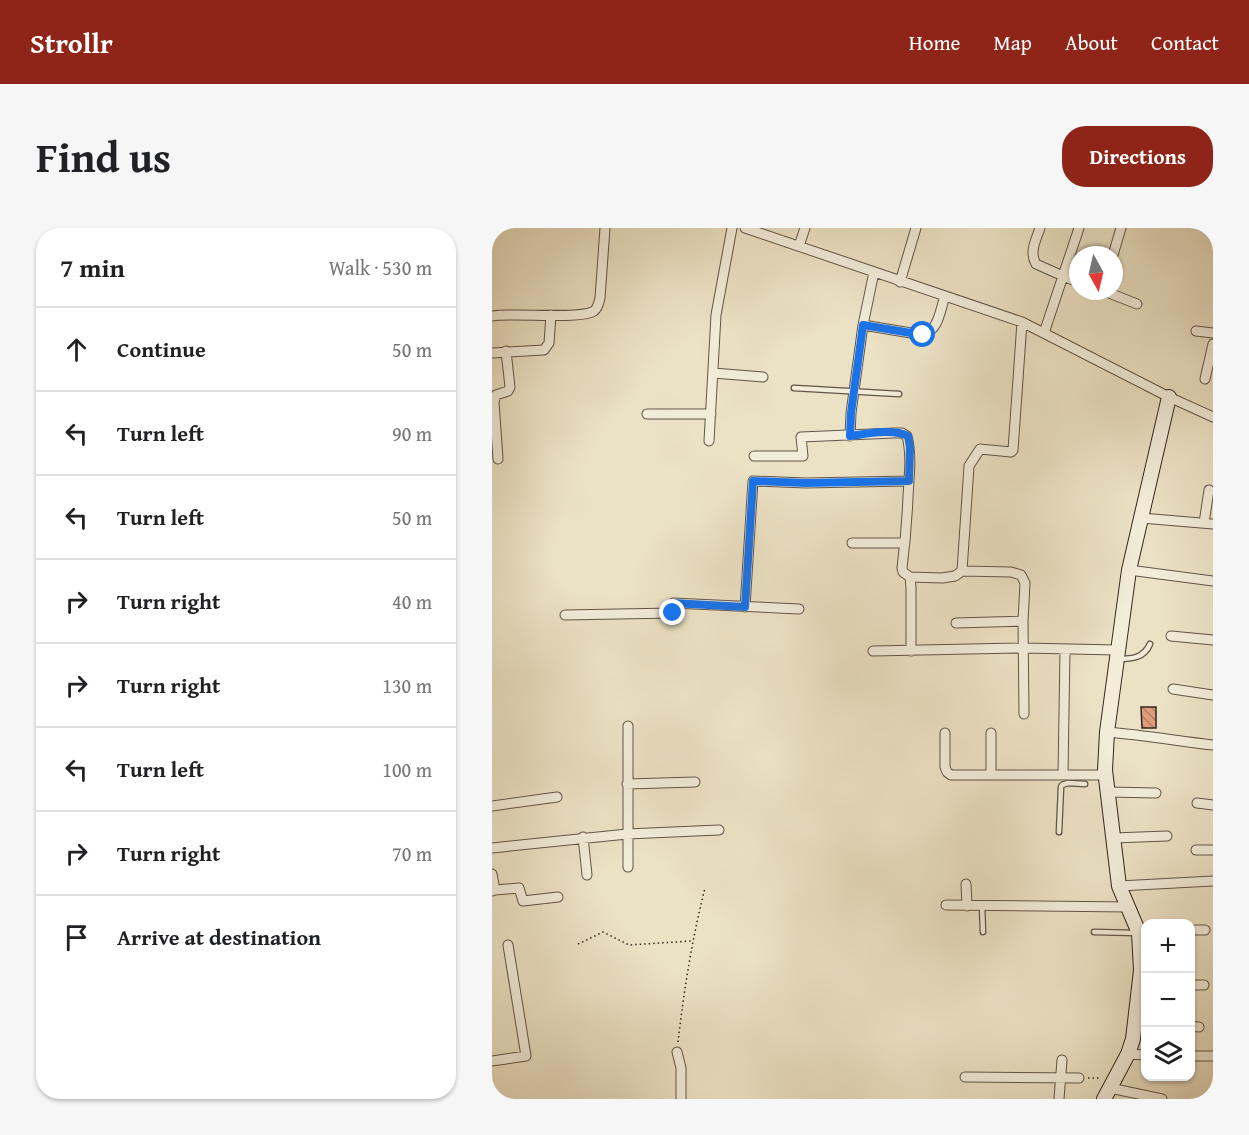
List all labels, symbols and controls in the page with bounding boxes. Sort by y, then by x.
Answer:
text: Strollr [30,22,113,63]
text: Home [909,27,960,58]
text: Map [993,27,1032,58]
text: About [1065,27,1118,58]
text: Contact [1151,27,1219,58]
text: Find us [36,126,171,187]
button: Directions [1062,126,1213,187]
north arrow [1069,246,1123,300]
text: 7 min [60,248,125,287]
text: Walk · 530 m [329,253,432,282]
route start [909,321,935,347]
icon: ahead [60,333,93,366]
text: Continue [117,333,206,365]
text: 50 m [392,335,432,364]
icon: left [60,417,93,450]
text: Turn left [117,417,204,449]
text: 90 m [392,419,432,448]
icon: left [60,501,93,534]
text: Turn left [117,501,204,533]
text: 50 m [392,503,432,532]
icon: right [60,585,93,618]
text: Turn right [117,585,220,617]
text: 40 m [392,587,432,616]
route end [659,599,685,625]
icon: right [60,669,93,702]
text: Turn right [117,669,220,701]
text: 130 m [382,671,432,700]
icon: left [60,753,93,786]
text: Turn left [117,753,204,785]
text: 100 m [382,755,432,784]
icon: right [60,837,93,870]
text: Turn right [117,837,220,869]
text: 70 m [392,839,432,868]
map controls [1141,919,1195,1081]
button: + [1141,919,1195,973]
icon: arrive [60,921,93,954]
text: Arrive at destination [117,921,321,953]
button: − [1141,973,1195,1027]
button: layers [1141,1027,1195,1081]

